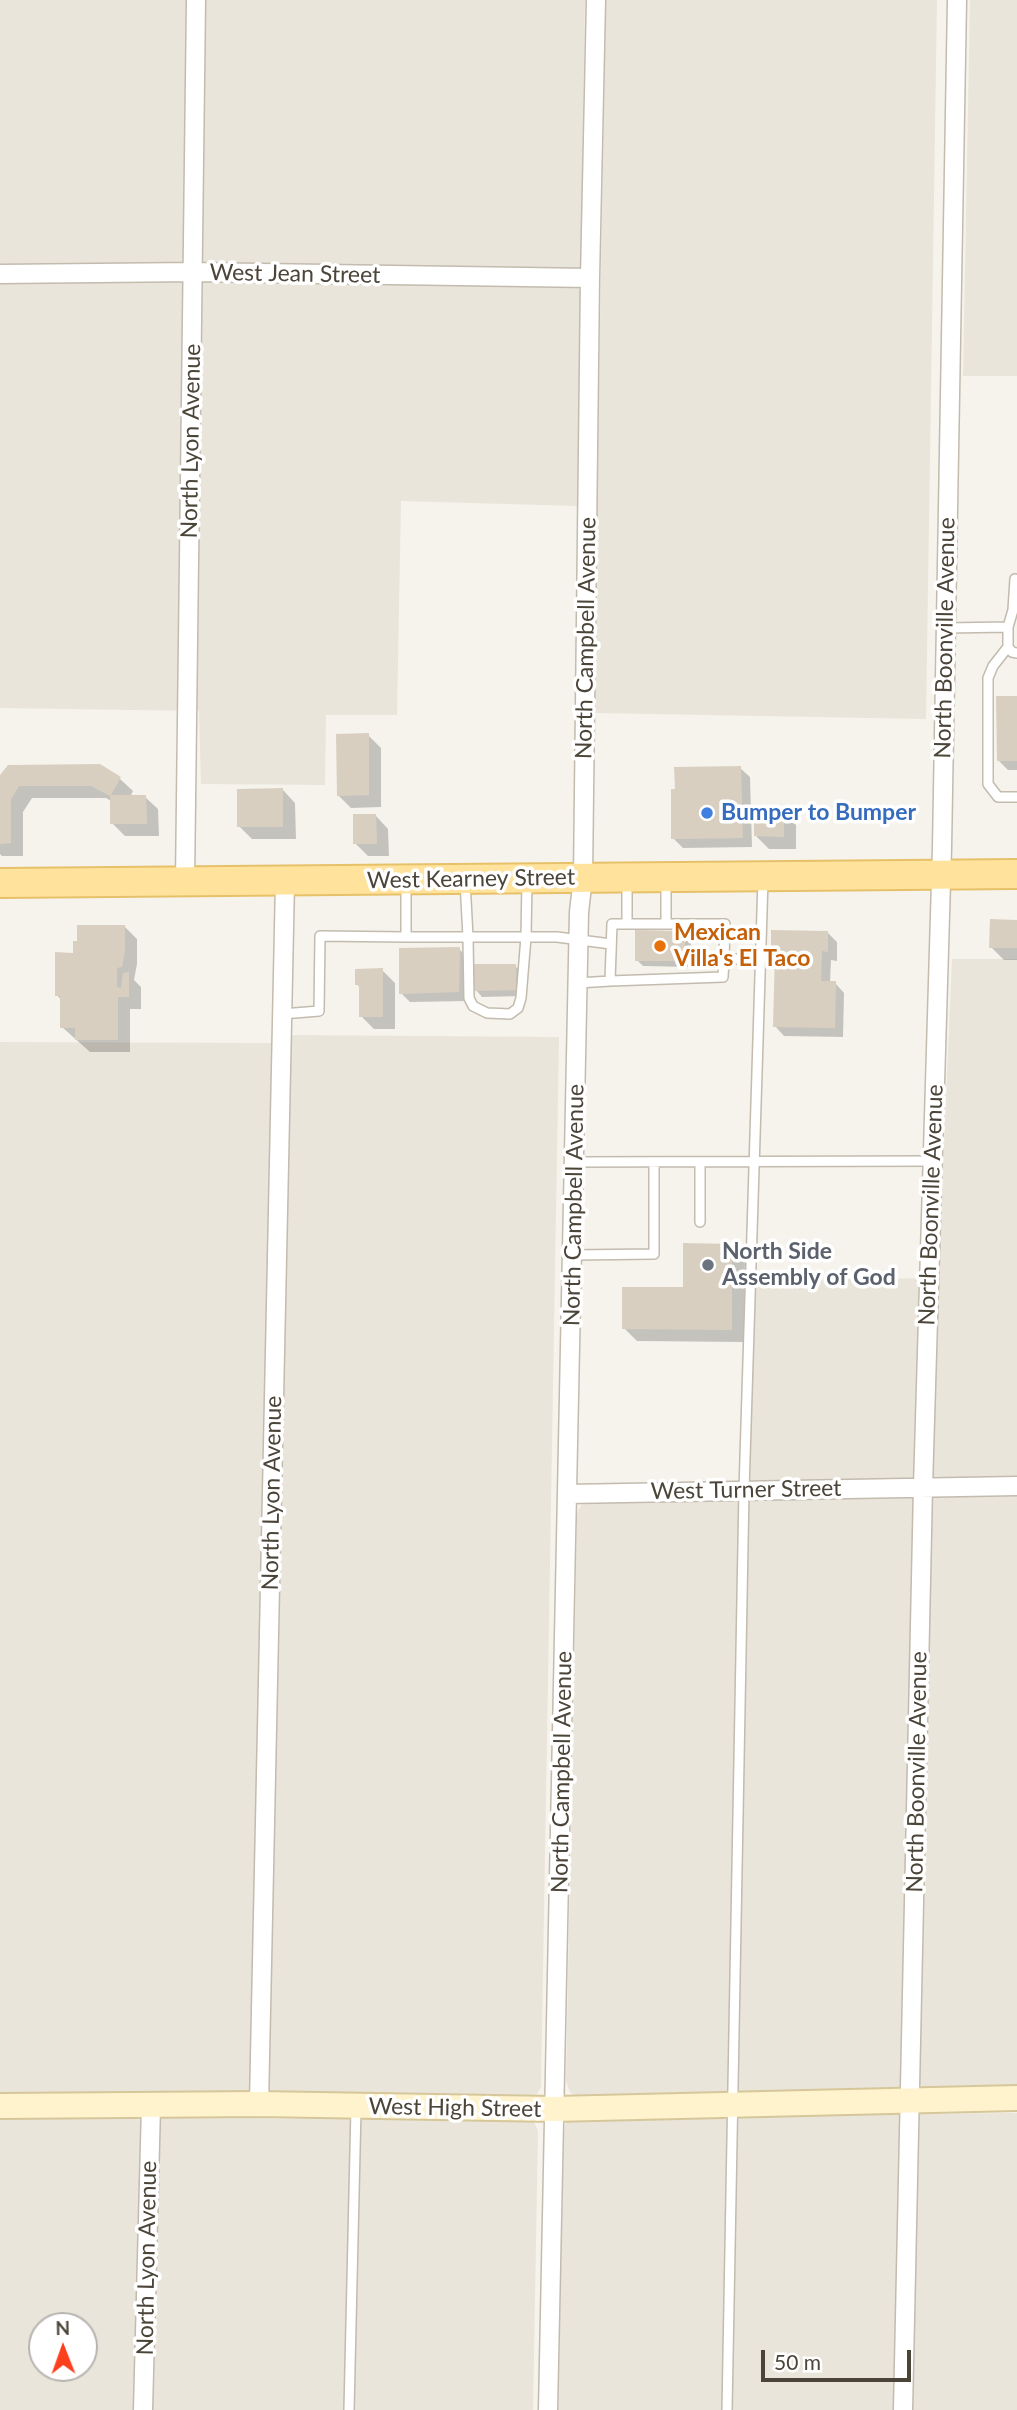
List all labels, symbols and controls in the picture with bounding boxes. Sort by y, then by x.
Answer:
street label: West Jean Street [209,259,381,289]
street label: North Lyon Avenue [176,343,206,539]
street label: North Campbell Avenue [570,517,602,759]
street label: North Boonville Avenue [929,517,961,759]
place label: Bumper to Bumper [721,799,916,827]
marker: Bumper to Bumper [699,805,715,821]
street label: West Kearney Street [367,863,575,895]
place label: Mexican Villa's El Taco [674,919,810,973]
marker: Mexican Villa's El Taco [652,938,668,954]
street label: North Campbell Avenue [558,1084,590,1326]
street label: North Boonville Avenue [913,1084,949,1326]
place label: North Side Assembly of God [722,1238,896,1292]
marker: North Side Assembly of God [700,1257,716,1273]
street label: North Lyon Avenue [257,1395,287,1591]
street label: West Turner Street [650,1475,842,1505]
street label: North Campbell Avenue [546,1651,578,1893]
street label: North Boonville Avenue [901,1651,933,1893]
street label: West High Street [368,2093,542,2123]
street label: North Lyon Avenue [132,2160,162,2356]
north arrow [28,2312,98,2382]
text: N [55,2316,70,2339]
scale bar [765,2336,916,2380]
text: 50 m [774,2349,821,2374]

